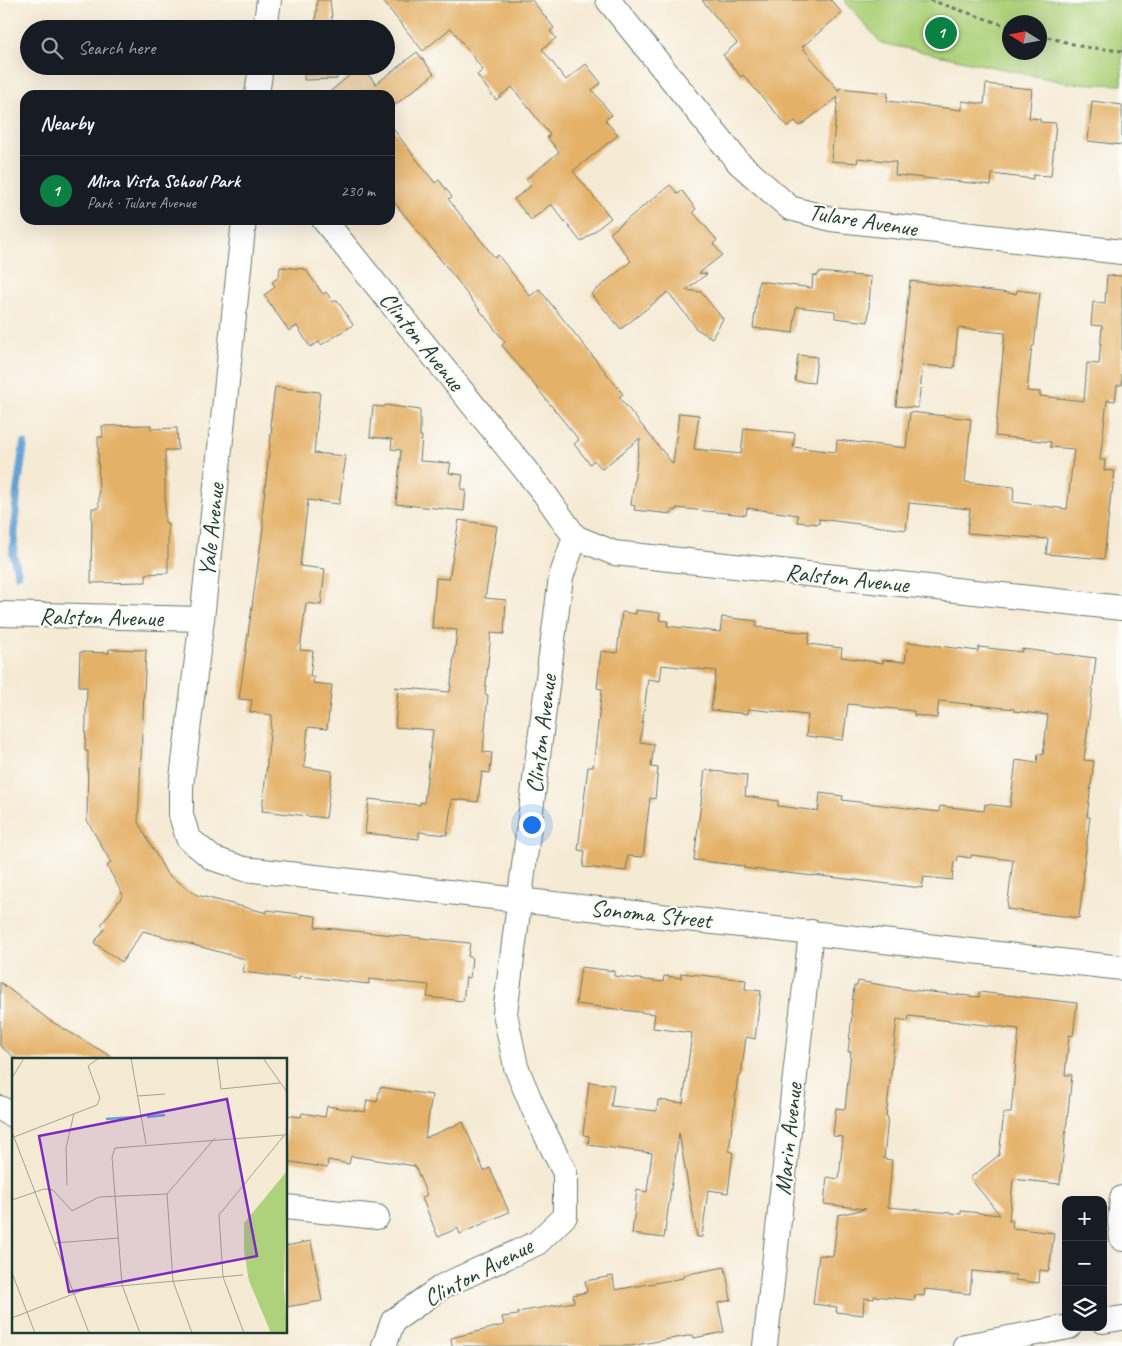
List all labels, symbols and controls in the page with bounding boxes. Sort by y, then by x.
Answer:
pin: 1 [925,14,957,52]
north arrow [1002,15,1047,60]
search box [20,20,395,75]
icon: search [38,34,66,62]
text: Search here [78,36,155,60]
text: Nearby [40,110,93,136]
text: Mira Vista School Park [87,169,240,193]
text: 1 [52,181,60,201]
text: 230 m [341,181,375,201]
text: Park · Tulare Avenue [87,193,196,213]
street label: Tulare Avenue [807,197,921,244]
street label: Clinton Avenue [373,285,473,398]
street label: Yale Avenue [191,480,231,578]
street label: Ralston Avenue [784,557,912,600]
street label: Ralston Avenue [39,601,165,633]
street label: Clinton Avenue [519,671,563,795]
your location [519,812,545,838]
street label: Sonoma Street [589,893,715,935]
inset map [12,1058,288,1334]
street label: Marin Avenue [767,1079,809,1197]
map controls [1062,1196,1107,1331]
button: + [1062,1196,1107,1241]
street label: Clinton Avenue [418,1230,540,1313]
button: − [1062,1241,1107,1286]
button: layers [1062,1286,1107,1331]

